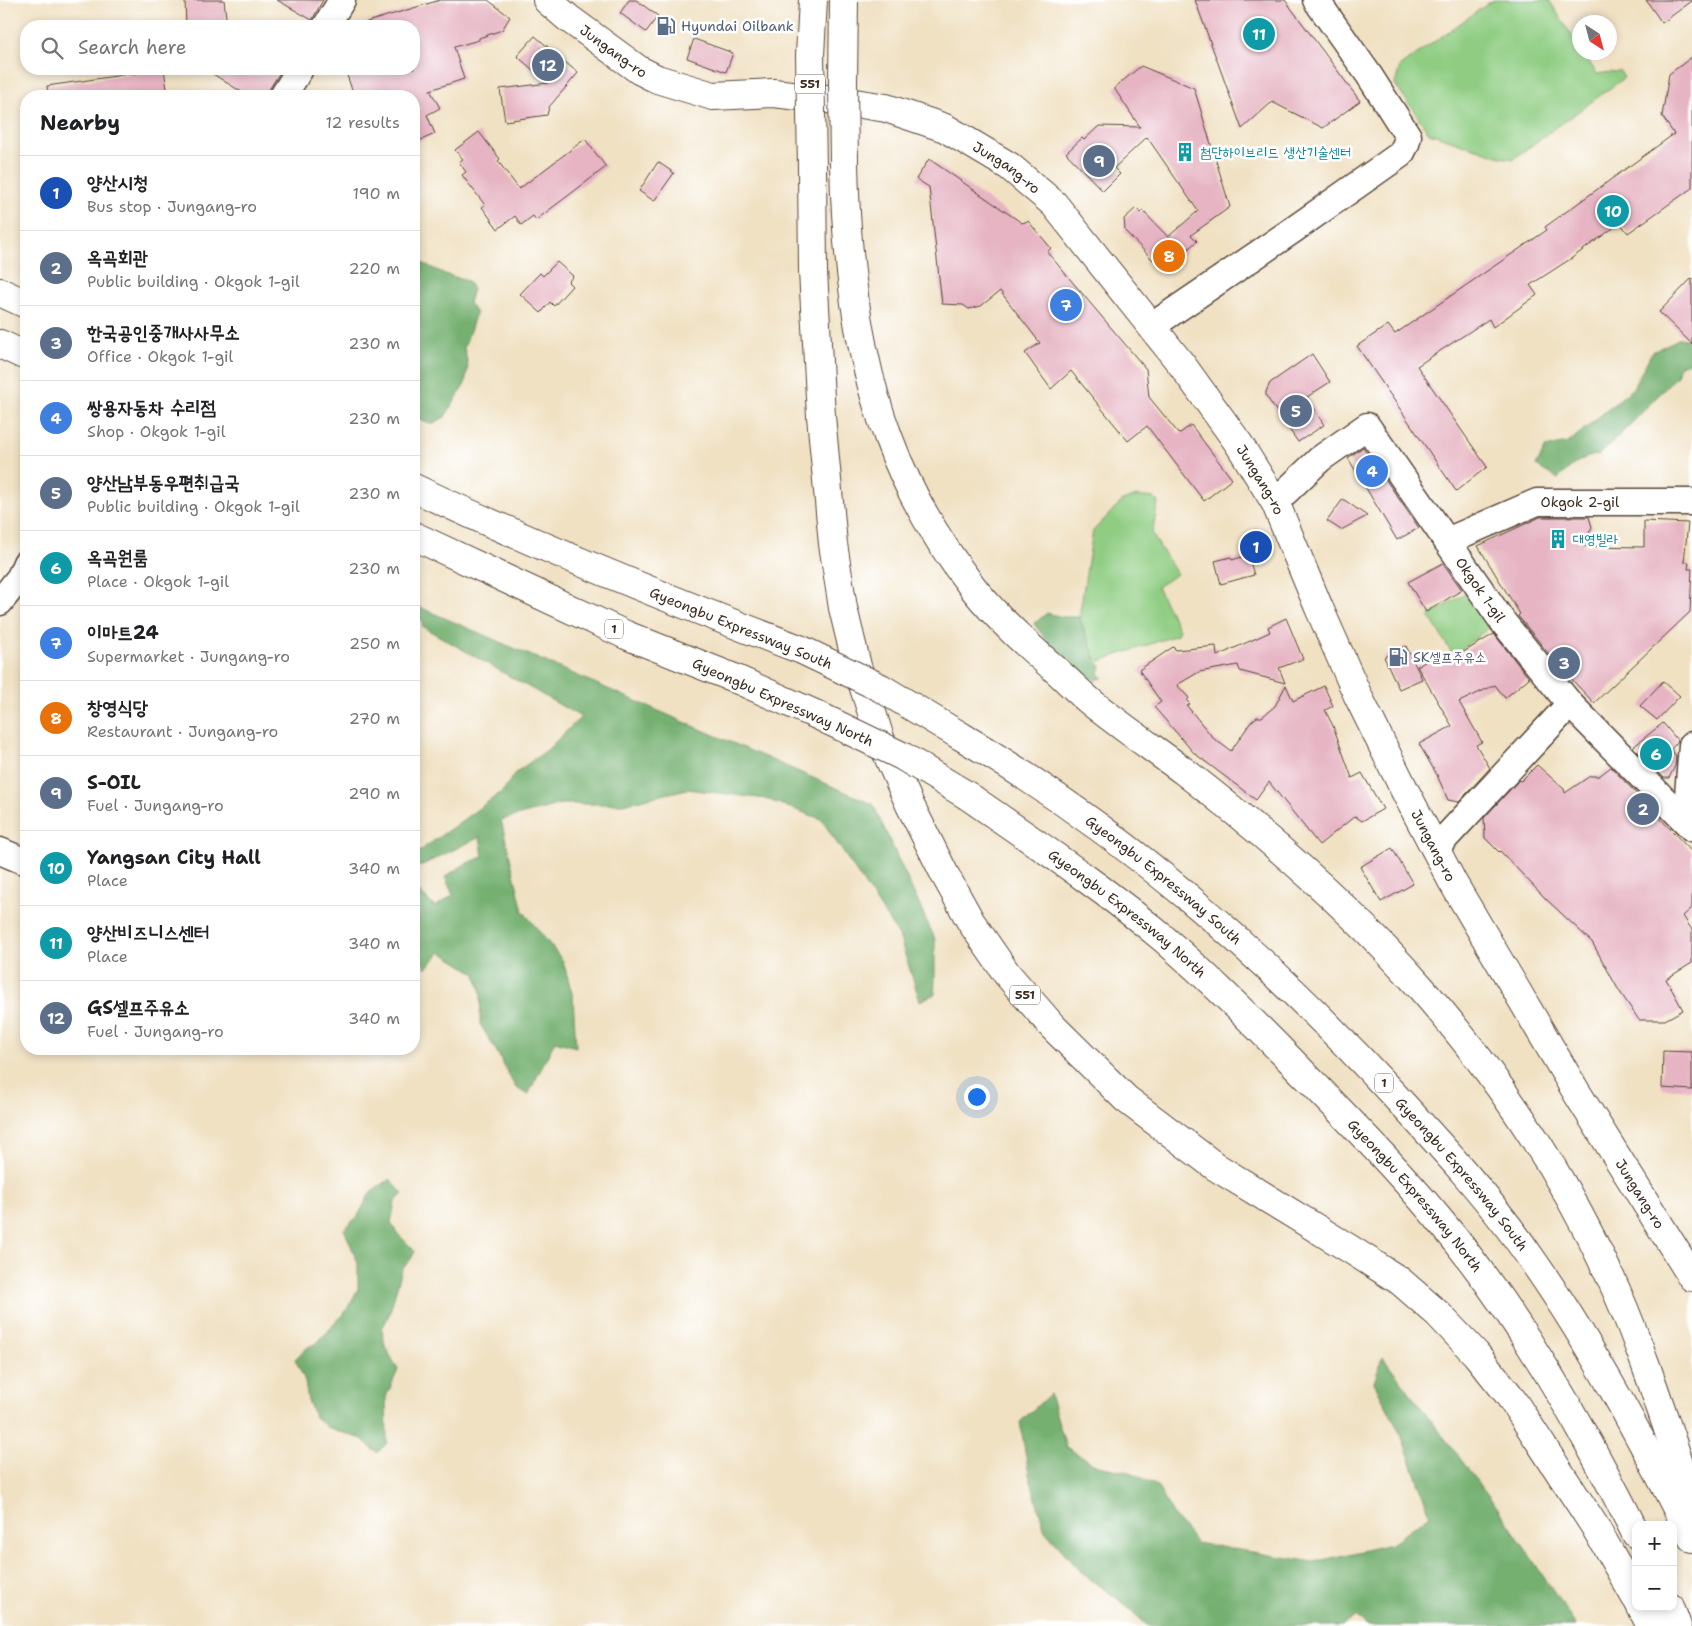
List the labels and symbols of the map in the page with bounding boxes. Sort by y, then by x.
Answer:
fuel station icon: Hyundai Oilbank [655,15,677,37]
pin: 11 [1243,15,1275,53]
north arrow [1572,15,1617,60]
place label: Hyundai Oilbank [681,17,794,35]
street label: Jungang-ro [576,21,650,82]
pin: 12 [532,46,564,84]
road number: 551 [795,74,825,94]
street label: Jungang-ro [970,138,1044,198]
building icon: 첨단하이브리드 생산기술센터 [1174,141,1196,163]
pin: 9 [1083,142,1115,180]
place label: 첨단하이브리드 생산기술센터 [1200,143,1351,161]
pin: 10 [1597,192,1629,230]
pin: 8 [1153,237,1185,275]
pin: 7 [1050,286,1082,324]
pin: 5 [1280,392,1312,430]
street label: Jungang-ro [1233,441,1288,517]
pin: 4 [1356,452,1388,490]
street label: Okgok 2-gil [1541,493,1620,511]
pin: 1 [1240,528,1272,566]
building icon: 대영빌라 [1547,528,1569,550]
place label: 대영빌라 [1573,530,1619,548]
street label: Okgok 1-gil [1452,554,1510,626]
street label: Gyeongbu Expressway South [647,583,835,673]
road number: 1 [605,620,623,638]
pin: 3 [1548,644,1580,682]
fuel station icon: SK셀프주유소 [1387,646,1409,668]
place label: SK셀프주유소 [1413,648,1486,666]
street label: Gyeongbu Expressway North [690,654,876,750]
pin: 6 [1640,735,1672,773]
pin: 2 [1627,790,1659,828]
street label: Jungang-ro [1407,806,1460,885]
street label: Gyeongbu Expressway South [1082,811,1245,948]
street label: Gyeongbu Expressway North [1045,845,1210,981]
road number: 551 [1010,986,1040,1004]
road number: 1 [1375,1074,1393,1092]
your location [964,1084,990,1110]
street label: Gyeongbu Expressway South [1392,1094,1532,1254]
street label: Gyeongbu Expressway North [1344,1115,1486,1276]
street label: Jungang-ro [1612,1156,1669,1232]

